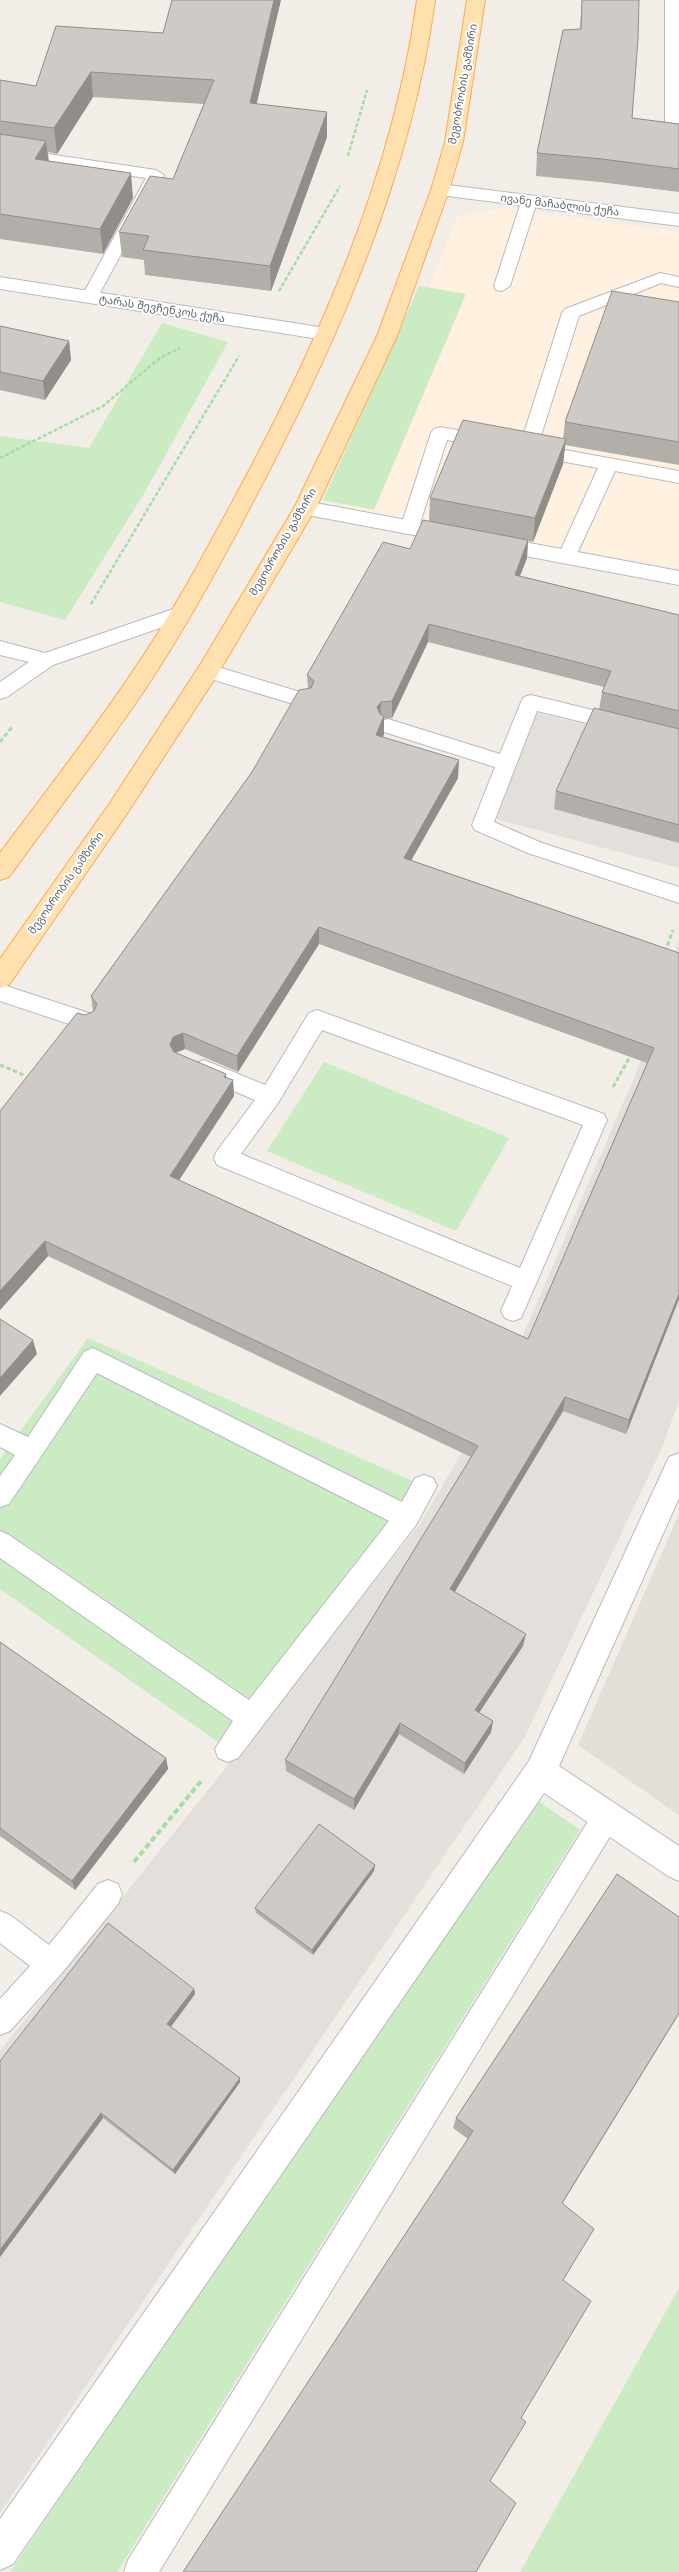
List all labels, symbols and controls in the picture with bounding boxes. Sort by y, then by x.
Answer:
street label: მეგობრობის გამზირი [446,23,480,145]
street label: ივანე მაჩაბლის ქუჩა [500,191,620,219]
street label: ტარას შევჩენკოს ქუჩა [98,293,226,325]
street label: მეგობრობის გამზირი [247,486,319,598]
street label: მეგობრობის გამზირი [26,829,106,937]

